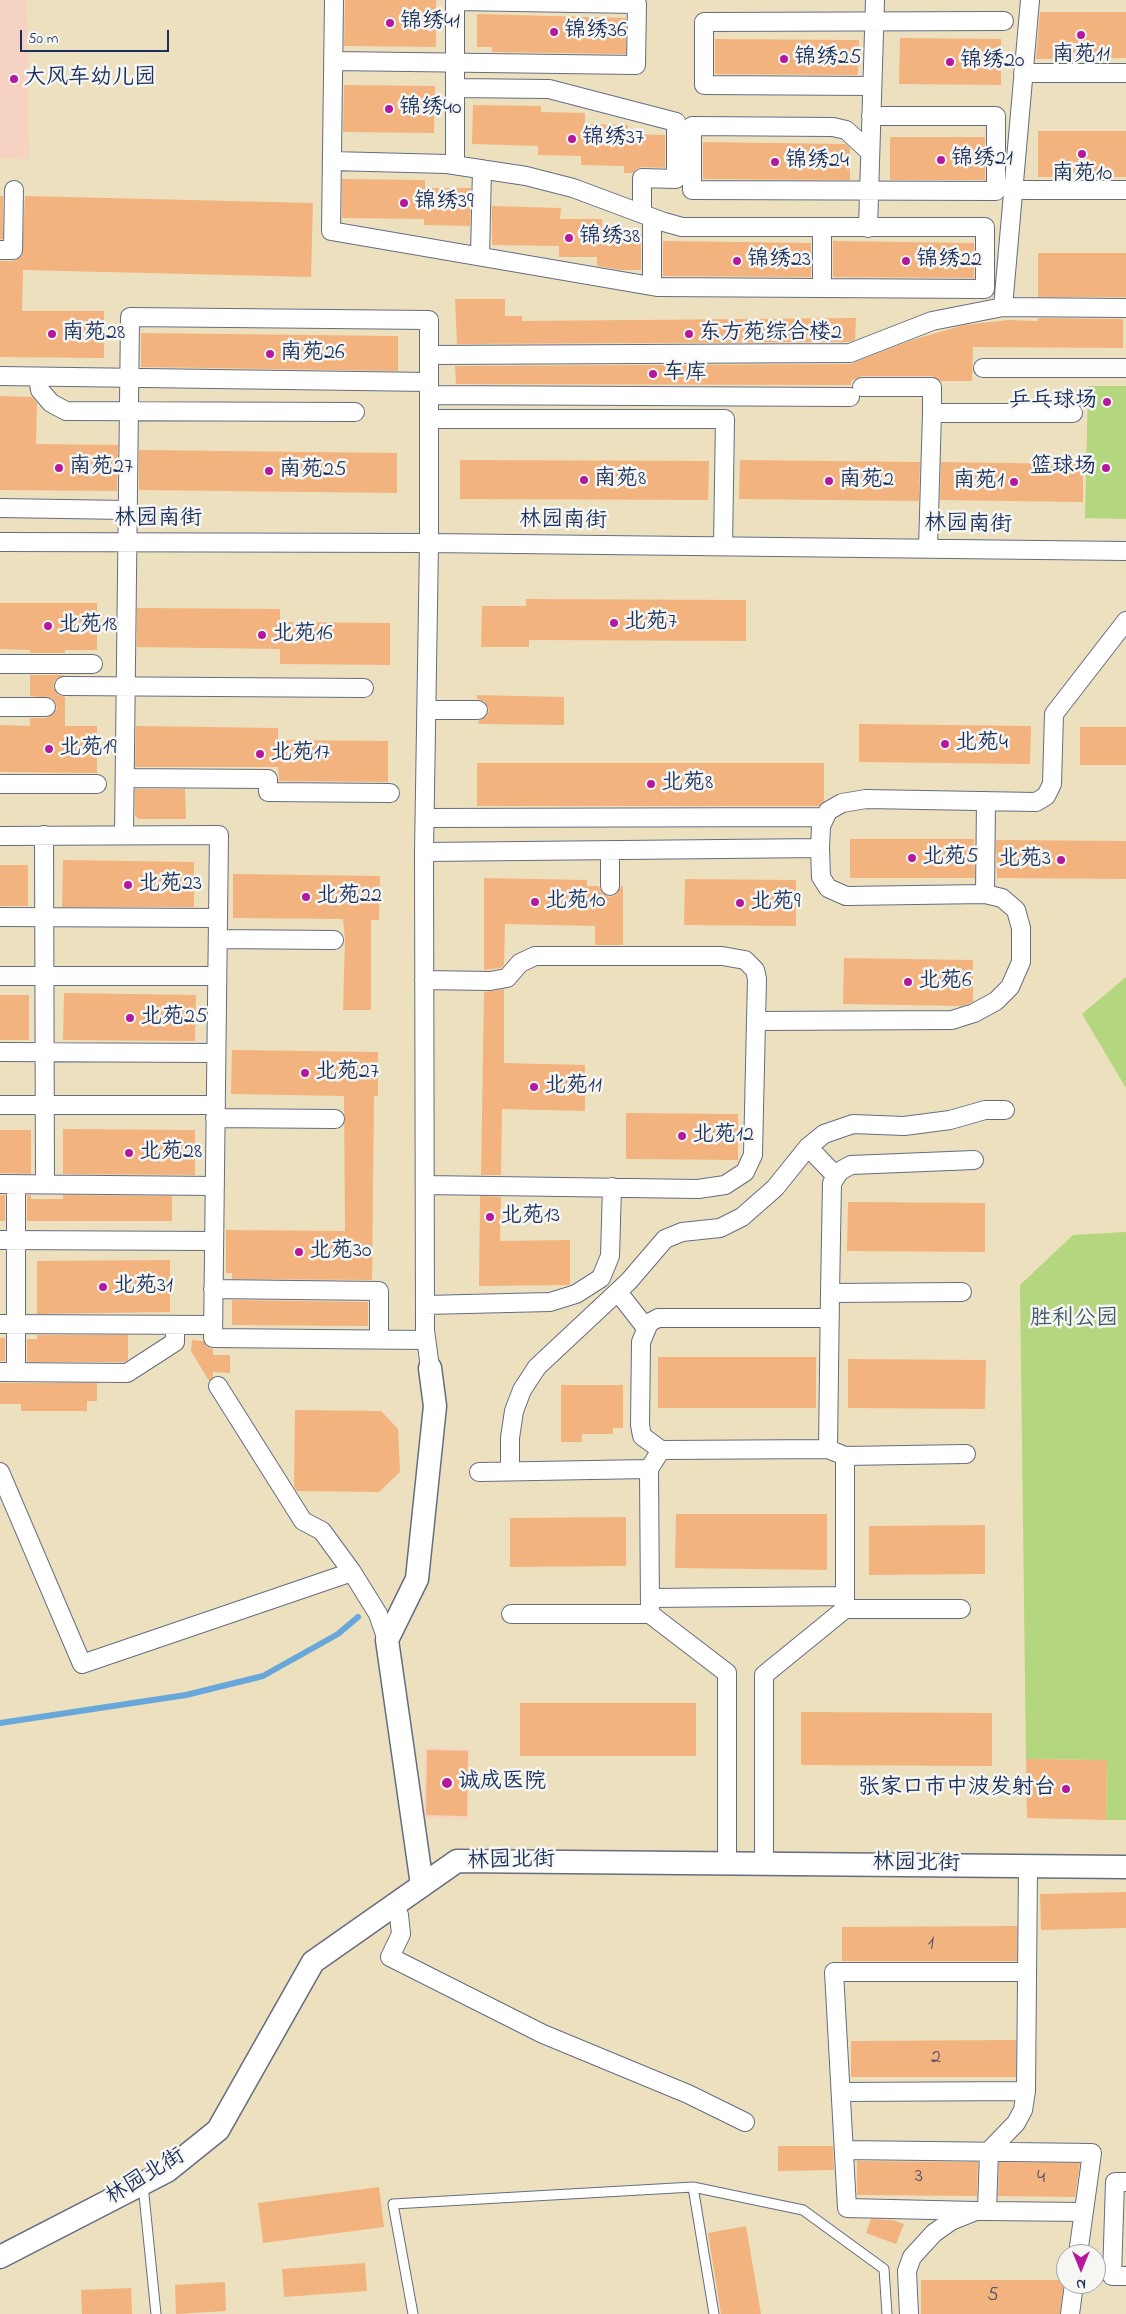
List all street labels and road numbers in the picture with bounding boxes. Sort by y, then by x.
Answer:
street label: 林园南街 [114,507,202,533]
street label: 林园南街 [519,508,607,536]
street label: 林园南街 [924,512,1012,540]
street label: 林园北街 [467,1848,555,1876]
street label: 林园北街 [872,1851,960,1879]
street label: 林园北街 [101,2144,191,2212]

